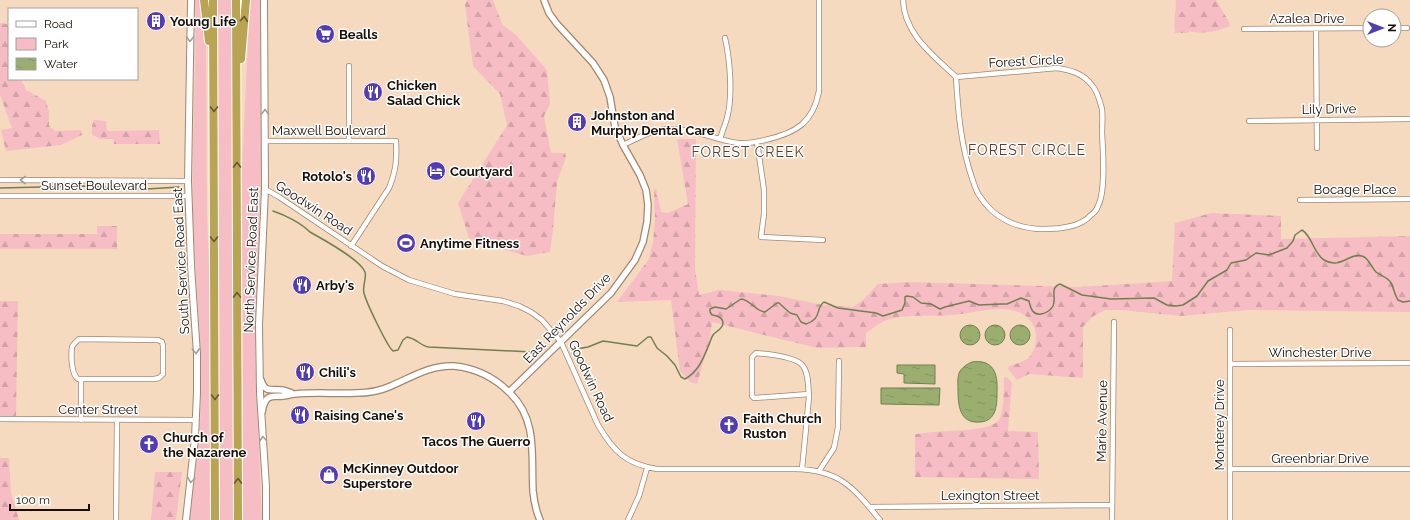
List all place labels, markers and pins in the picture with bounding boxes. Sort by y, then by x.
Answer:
building icon: Young Life [145,10,167,32]
place label: Young Life [170,14,236,29]
supermarket icon: Bealls [314,23,336,45]
place label: Bealls [339,27,378,42]
place label: Chicken Salad Chick [387,78,461,108]
restaurant icon: Chicken Salad Chick [362,81,384,103]
place label: Johnston and Murphy Dental Care [591,108,715,138]
building icon: Johnston and Murphy Dental Care [566,111,588,133]
hotel icon: Courtyard [425,160,447,182]
place label: Courtyard [450,164,513,179]
restaurant icon: Rotolo's [355,165,377,187]
place label: Rotolo's [302,169,353,184]
sports icon: Anytime Fitness [395,232,417,254]
place label: Anytime Fitness [420,236,520,251]
restaurant icon: Arby's [291,274,313,296]
place label: Arby's [316,278,355,293]
restaurant icon: Chili's [294,361,316,383]
place label: Chili's [319,365,356,380]
restaurant icon: Raising Cane's [289,404,311,426]
place label: Raising Cane's [314,408,404,423]
restaurant icon: Tacos The Guerro [465,410,487,432]
place label: Faith Church Ruston [743,411,822,441]
church icon: Faith Church Ruston [718,414,740,436]
place label: Church of the Nazarene [163,430,247,460]
church icon: Church of the Nazarene [138,433,160,455]
place label: Tacos The Guerro [422,434,530,449]
place label: McKinney Outdoor Superstore [343,461,459,491]
shop icon: McKinney Outdoor Superstore [318,464,340,486]

